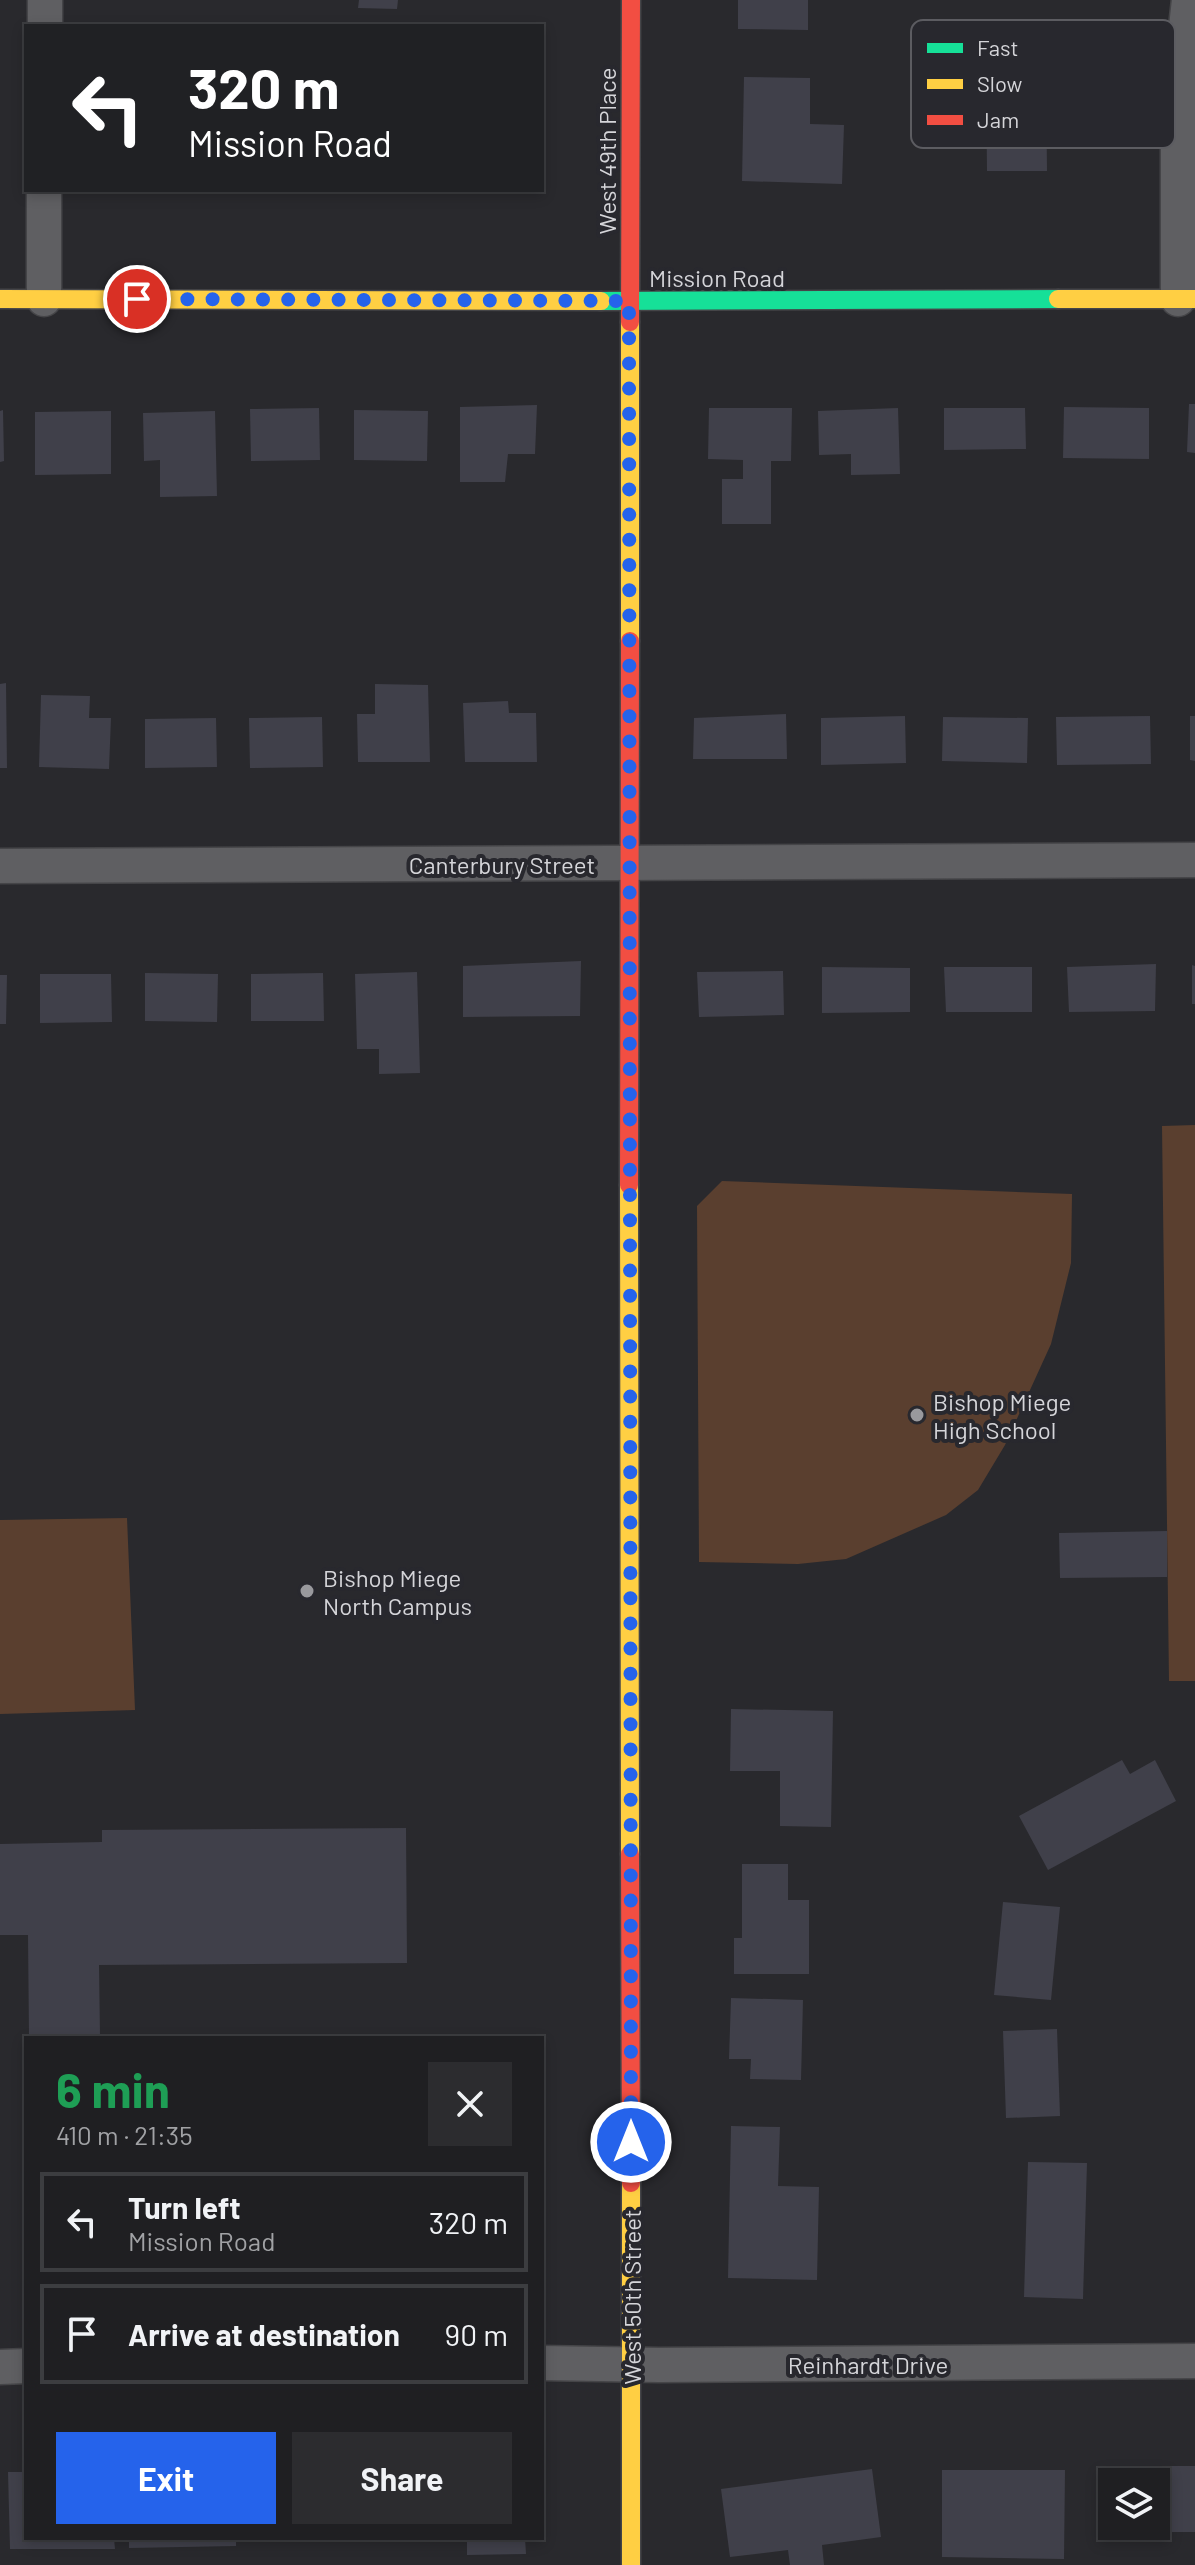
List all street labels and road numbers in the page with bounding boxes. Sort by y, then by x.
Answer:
street label: West 49th Place [592,68,621,234]
street label: Mission Road [649,263,785,292]
street label: Canterbury Street [409,850,595,879]
street label: West 50th Street [617,2209,646,2385]
street label: Reinhardt Drive [788,2350,948,2379]

